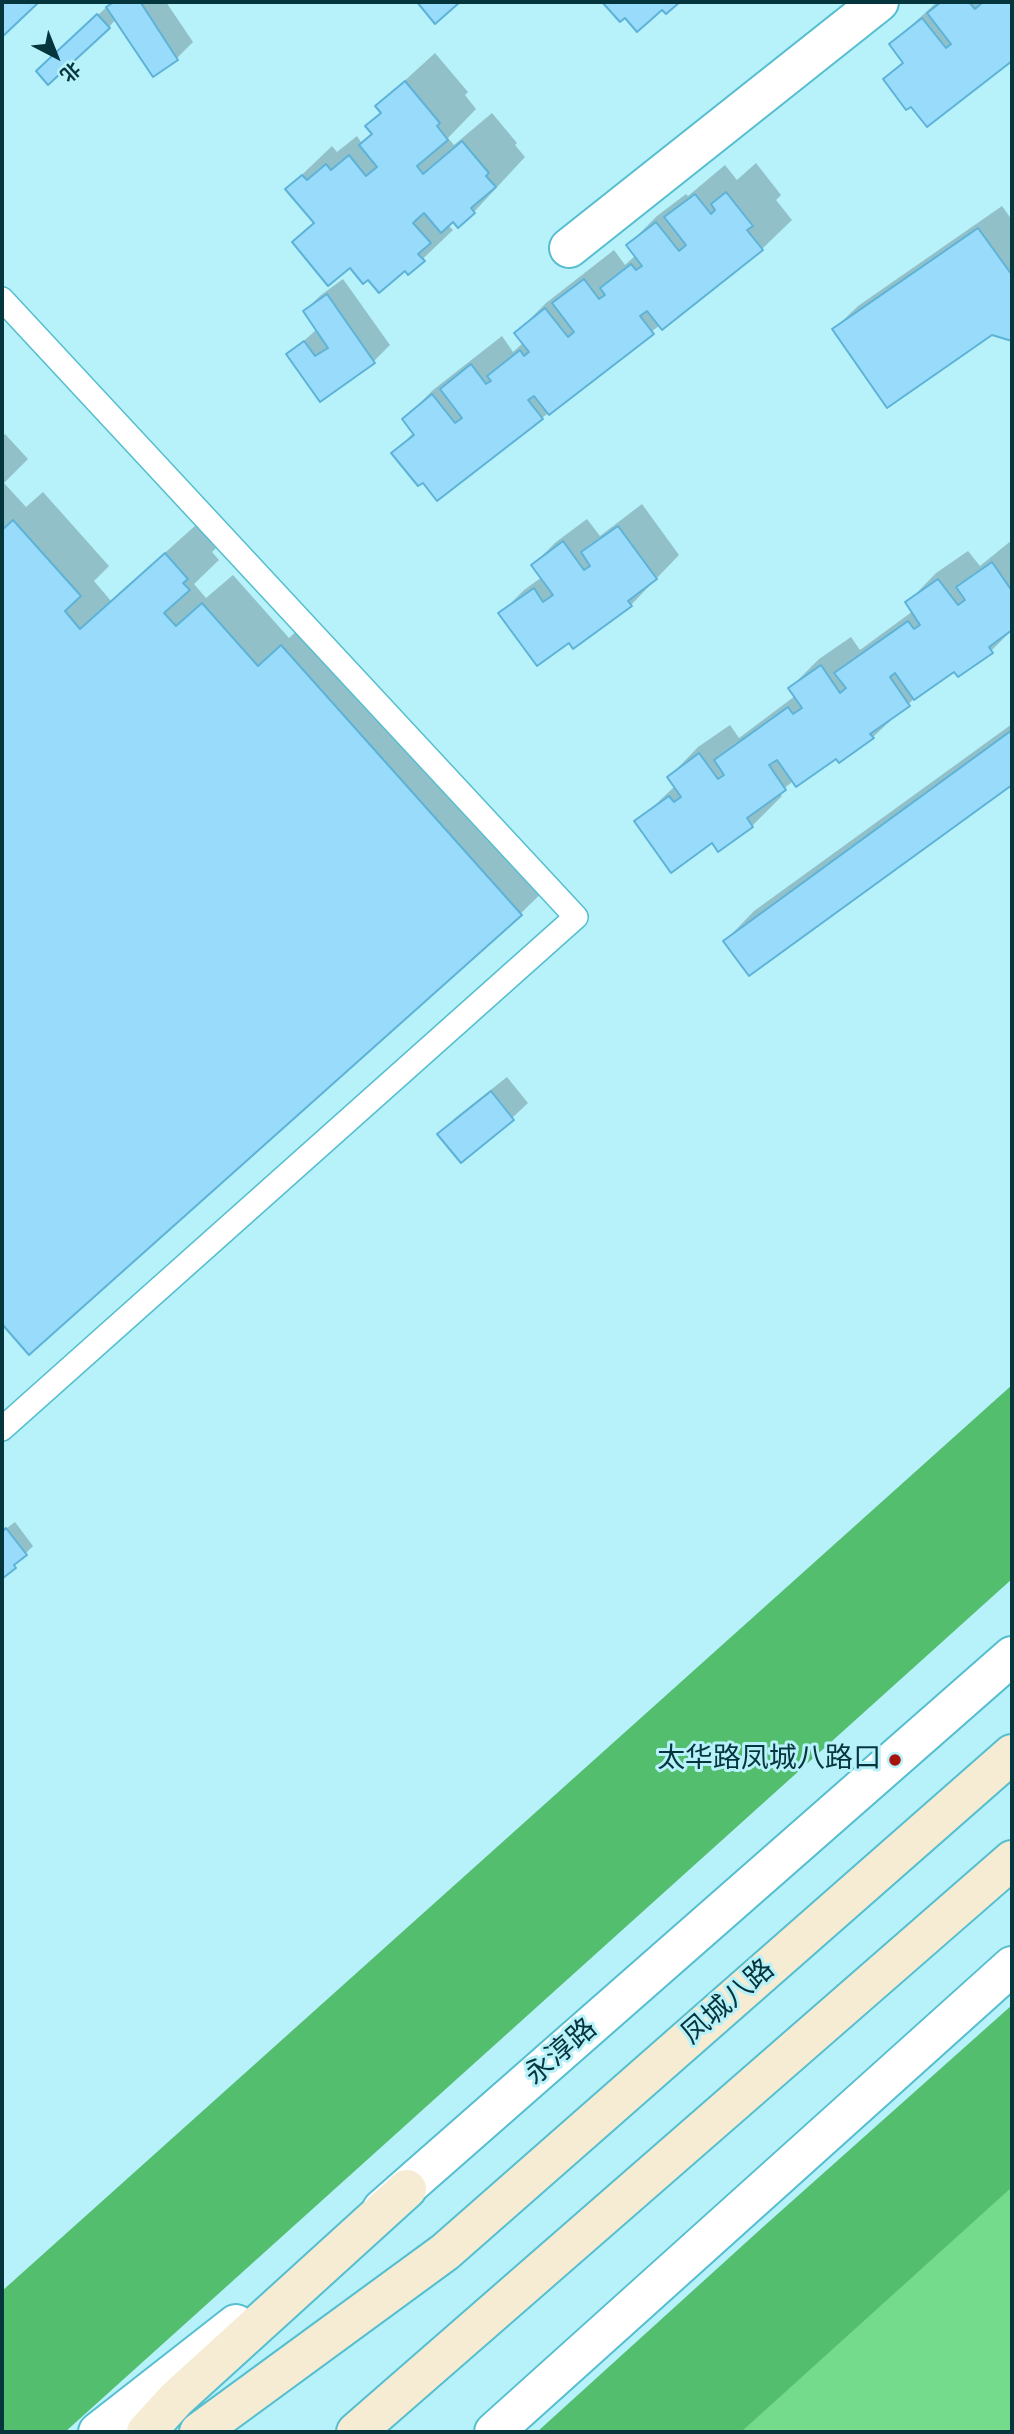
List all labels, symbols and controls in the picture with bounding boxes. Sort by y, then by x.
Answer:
north arrow [21,21,91,91]
text: 北 [54,56,86,88]
place label: 太华路凤城八路口 [657,1743,881,1777]
marker: 太华路凤城八路口 [887,1752,903,1768]
street label: 凤城八路 [676,1954,782,2052]
street label: 永淳路 [519,2013,605,2093]

